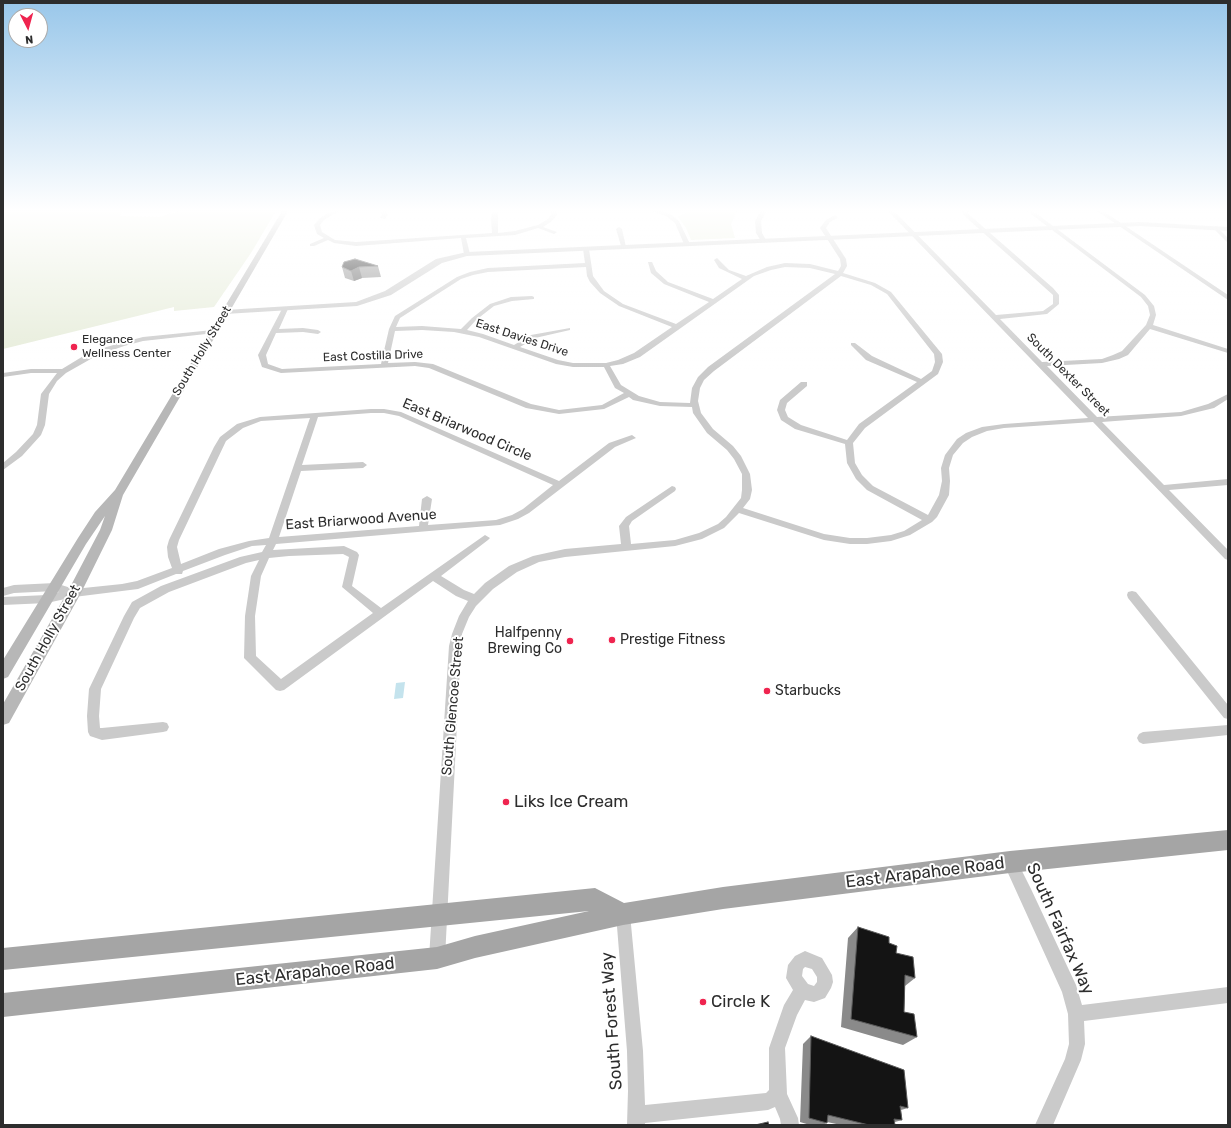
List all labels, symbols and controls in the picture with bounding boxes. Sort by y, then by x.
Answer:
north arrow [8,8,48,48]
text: N [25,33,34,46]
street label: South Holly Street [170,304,234,398]
street label: East Davies Drive [474,316,570,360]
street label: South Dexter Street [1024,331,1112,419]
place label: Elegance Wellness Center [82,333,171,361]
marker: Elegance Wellness Center [69,342,79,352]
street label: East Costilla Drive [323,347,423,365]
street label: East Briarwood Circle [400,395,534,465]
street label: East Briarwood Avenue [285,506,437,534]
street label: South Holly Street [12,582,84,694]
place label: Halfpenny Brewing Co [488,625,562,658]
place label: Prestige Fitness [620,632,725,648]
marker: Prestige Fitness [607,635,617,645]
street label: South Glencoe Street [439,636,467,776]
marker: Halfpenny Brewing Co [565,636,575,646]
place label: Starbucks [775,683,841,699]
marker: Starbucks [762,686,772,696]
place label: Liks Ice Cream [514,792,628,812]
marker: Liks Ice Cream [501,797,511,807]
street label: East Arapahoe Road [844,853,1006,893]
street label: South Fairfax Way [1022,860,1098,998]
street label: South Forest Way [597,951,627,1091]
street label: East Arapahoe Road [234,954,396,990]
place label: Circle K [711,992,770,1012]
marker: Circle K [698,997,708,1007]

